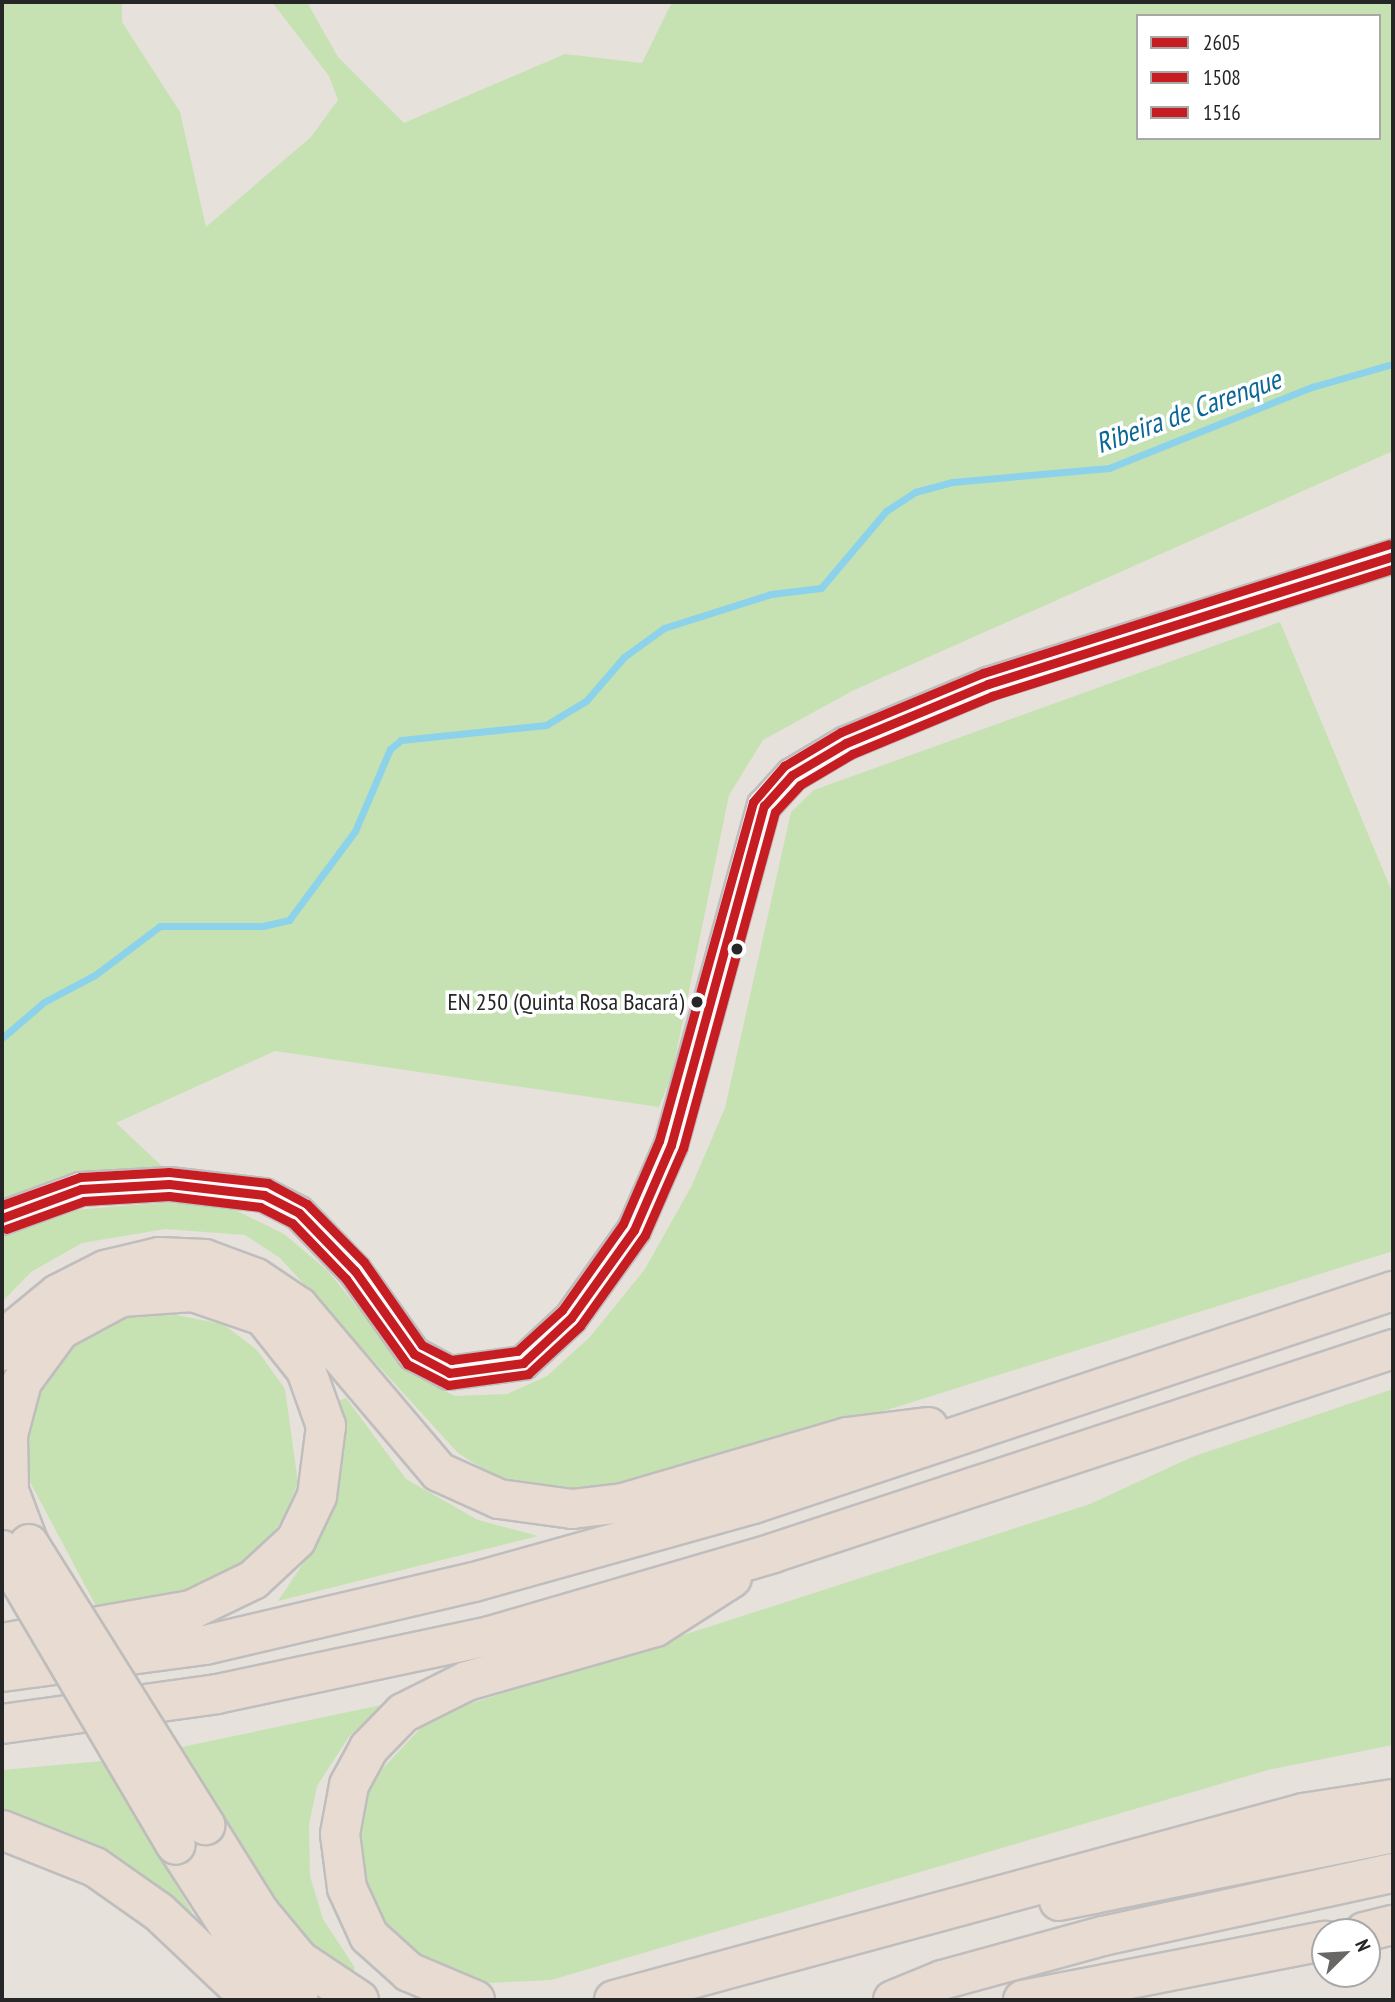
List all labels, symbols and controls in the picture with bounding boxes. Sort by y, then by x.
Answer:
legend [1136,14,1381,140]
text: 2605 [1203,29,1241,56]
text: 1508 [1203,64,1241,91]
text: 1516 [1203,99,1241,126]
water label: Ribeira de Carenque [1091,362,1285,460]
unlabelled marker [730,942,744,956]
place label: EN 250 (Quinta Rosa Bacará) [447,988,684,1016]
marker: EN 250 (Quinta Rosa Bacará) [690,995,704,1009]
north arrow [1311,1918,1381,1988]
text: N [1350,1936,1376,1955]

